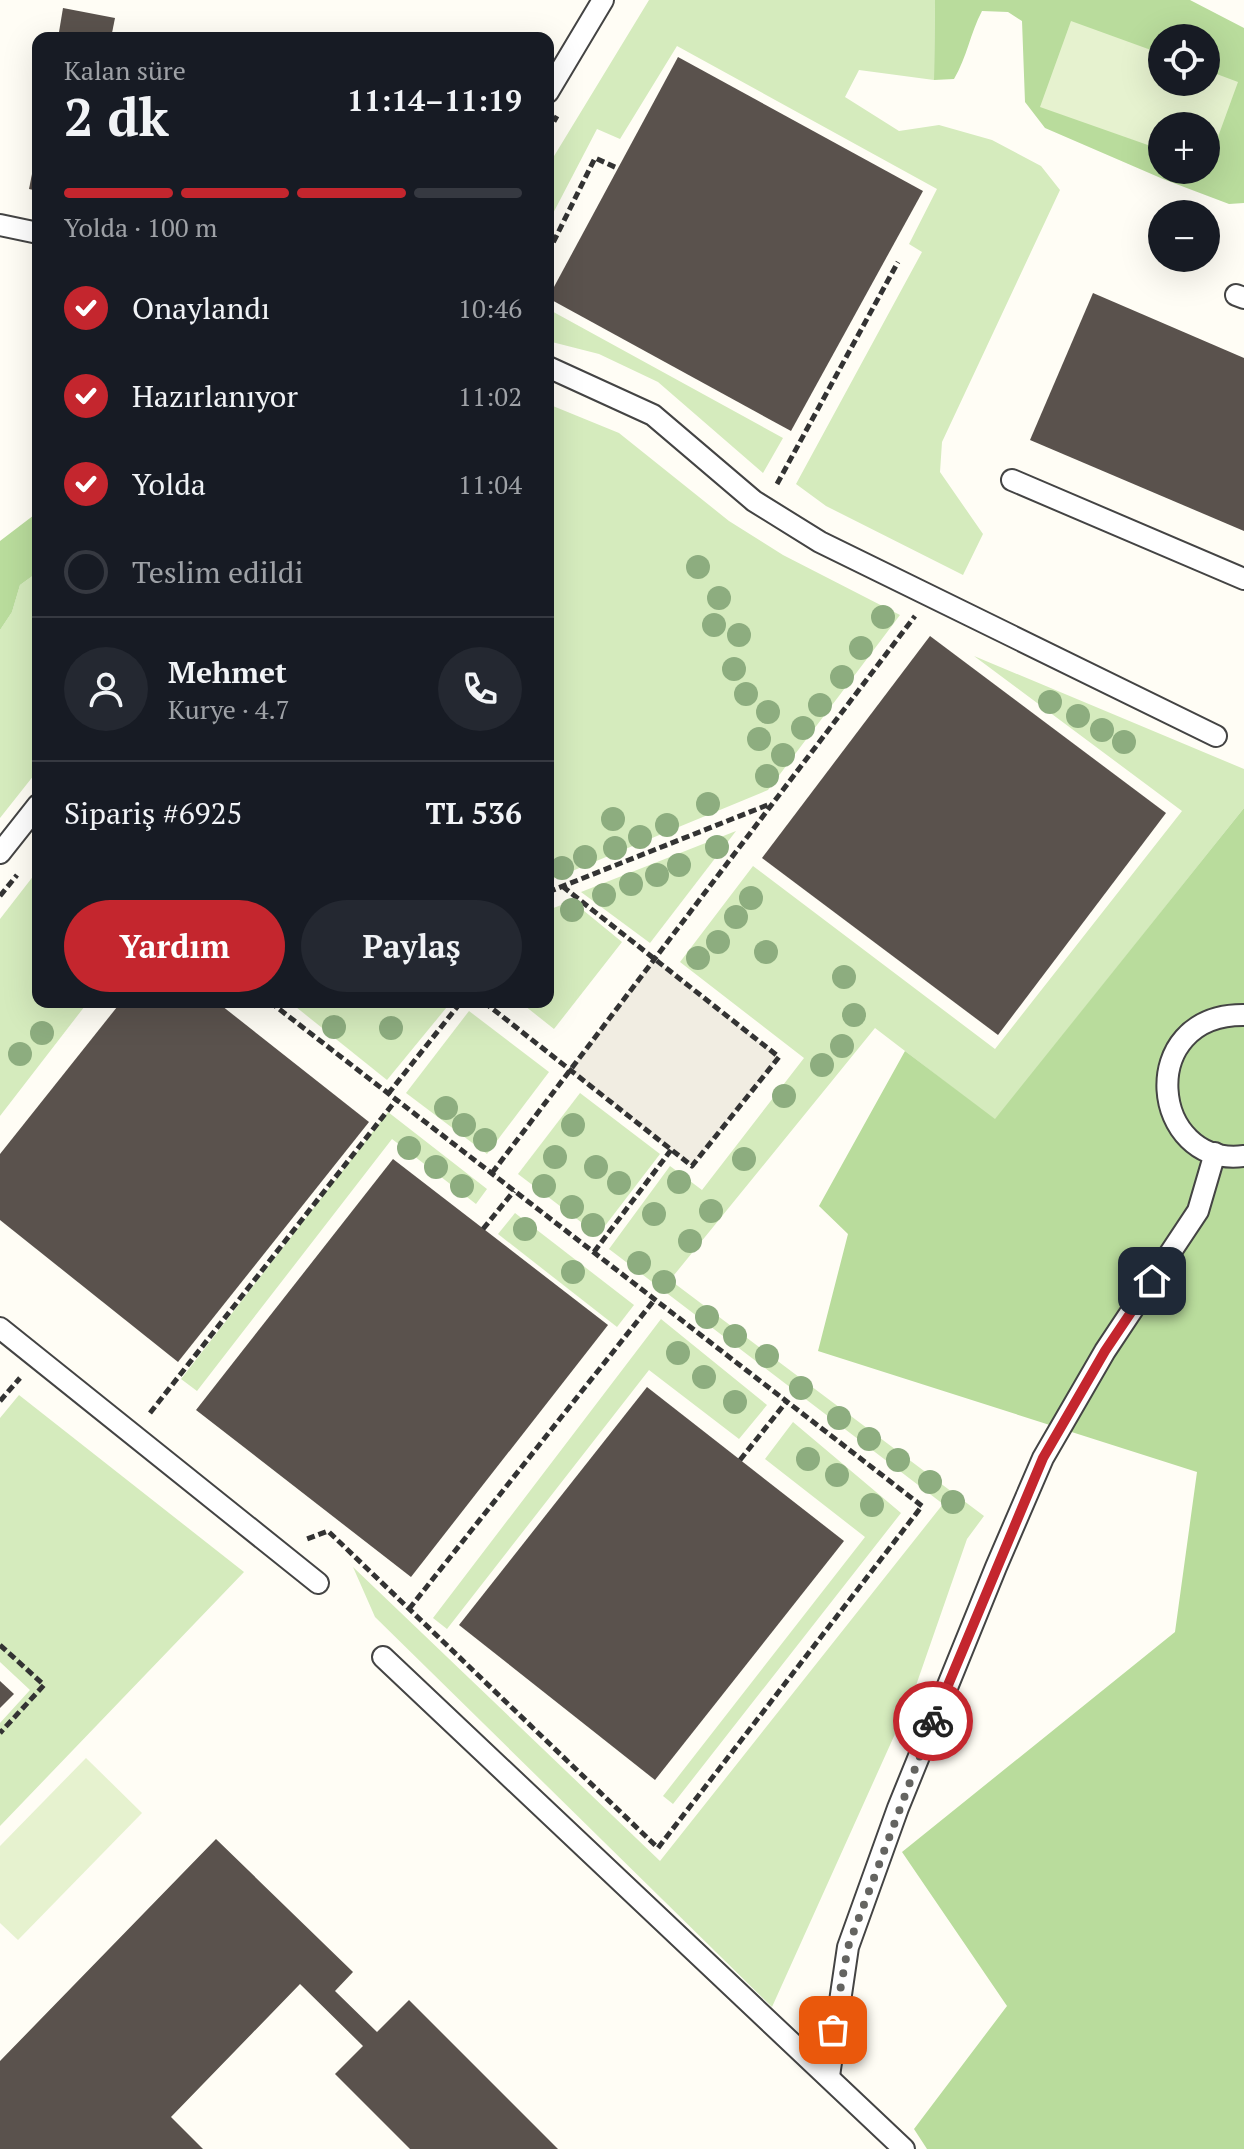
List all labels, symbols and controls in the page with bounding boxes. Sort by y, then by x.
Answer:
map controls [1148,24,1220,272]
button: locate [1148,24,1220,96]
text: Kalan süre [64,53,186,87]
text: 11:14–11:19 [347,80,522,120]
text: 2 dk [64,82,169,151]
button: + [1148,112,1220,184]
button: − [1148,200,1220,272]
text: Yolda · 100 m [64,210,217,244]
icon: check [64,286,108,330]
text: Onaylandı [132,288,270,328]
text: 10:46 [458,291,522,325]
icon: check [64,374,108,418]
text: Hazırlanıyor [132,376,298,416]
text: 11:02 [458,379,522,413]
icon: check [64,462,108,506]
text: Yolda [132,464,206,504]
text: 11:04 [458,467,522,501]
text: Teslim edildi [132,552,303,592]
button: person [64,647,148,731]
button: phone [438,647,522,731]
text: Mehmet [168,652,287,692]
text: Kurye · 4.7 [168,692,290,726]
text: Sipariş #6925 [64,793,243,833]
text: TL 536 [426,793,522,833]
button: Yardım [64,900,285,992]
button: Paylaş [301,900,522,992]
pin [1118,1247,1186,1315]
icon: home [1130,1259,1174,1303]
courier [893,1681,973,1761]
icon: bike [911,1699,955,1743]
pin [799,1996,867,2064]
icon: bag [811,2008,855,2052]

